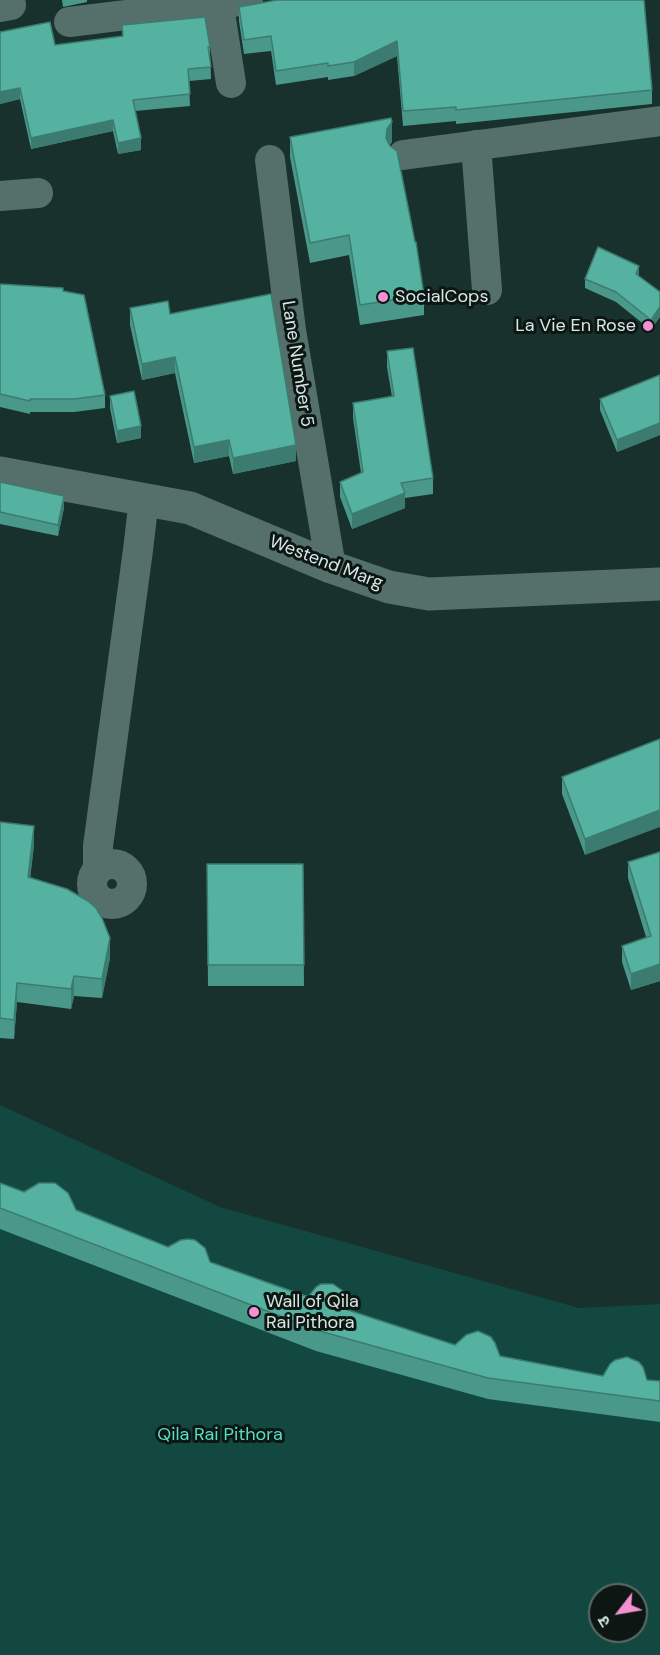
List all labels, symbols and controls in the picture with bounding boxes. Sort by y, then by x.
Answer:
place label: SocialCops [395,286,488,308]
marker: SocialCops [376,290,390,304]
street label: Lane Number 5 [276,299,318,429]
place label: La Vie En Rose [515,315,636,337]
marker: La Vie En Rose [641,319,655,333]
street label: Westend Marg [266,531,386,595]
place label: Wall of Qila Rai Pithora [266,1291,359,1334]
marker: Wall of Qila Rai Pithora [247,1305,261,1319]
park label: Qila Rai Pithora [157,1424,283,1446]
north arrow [588,1583,648,1643]
text: उ [592,1612,615,1631]

